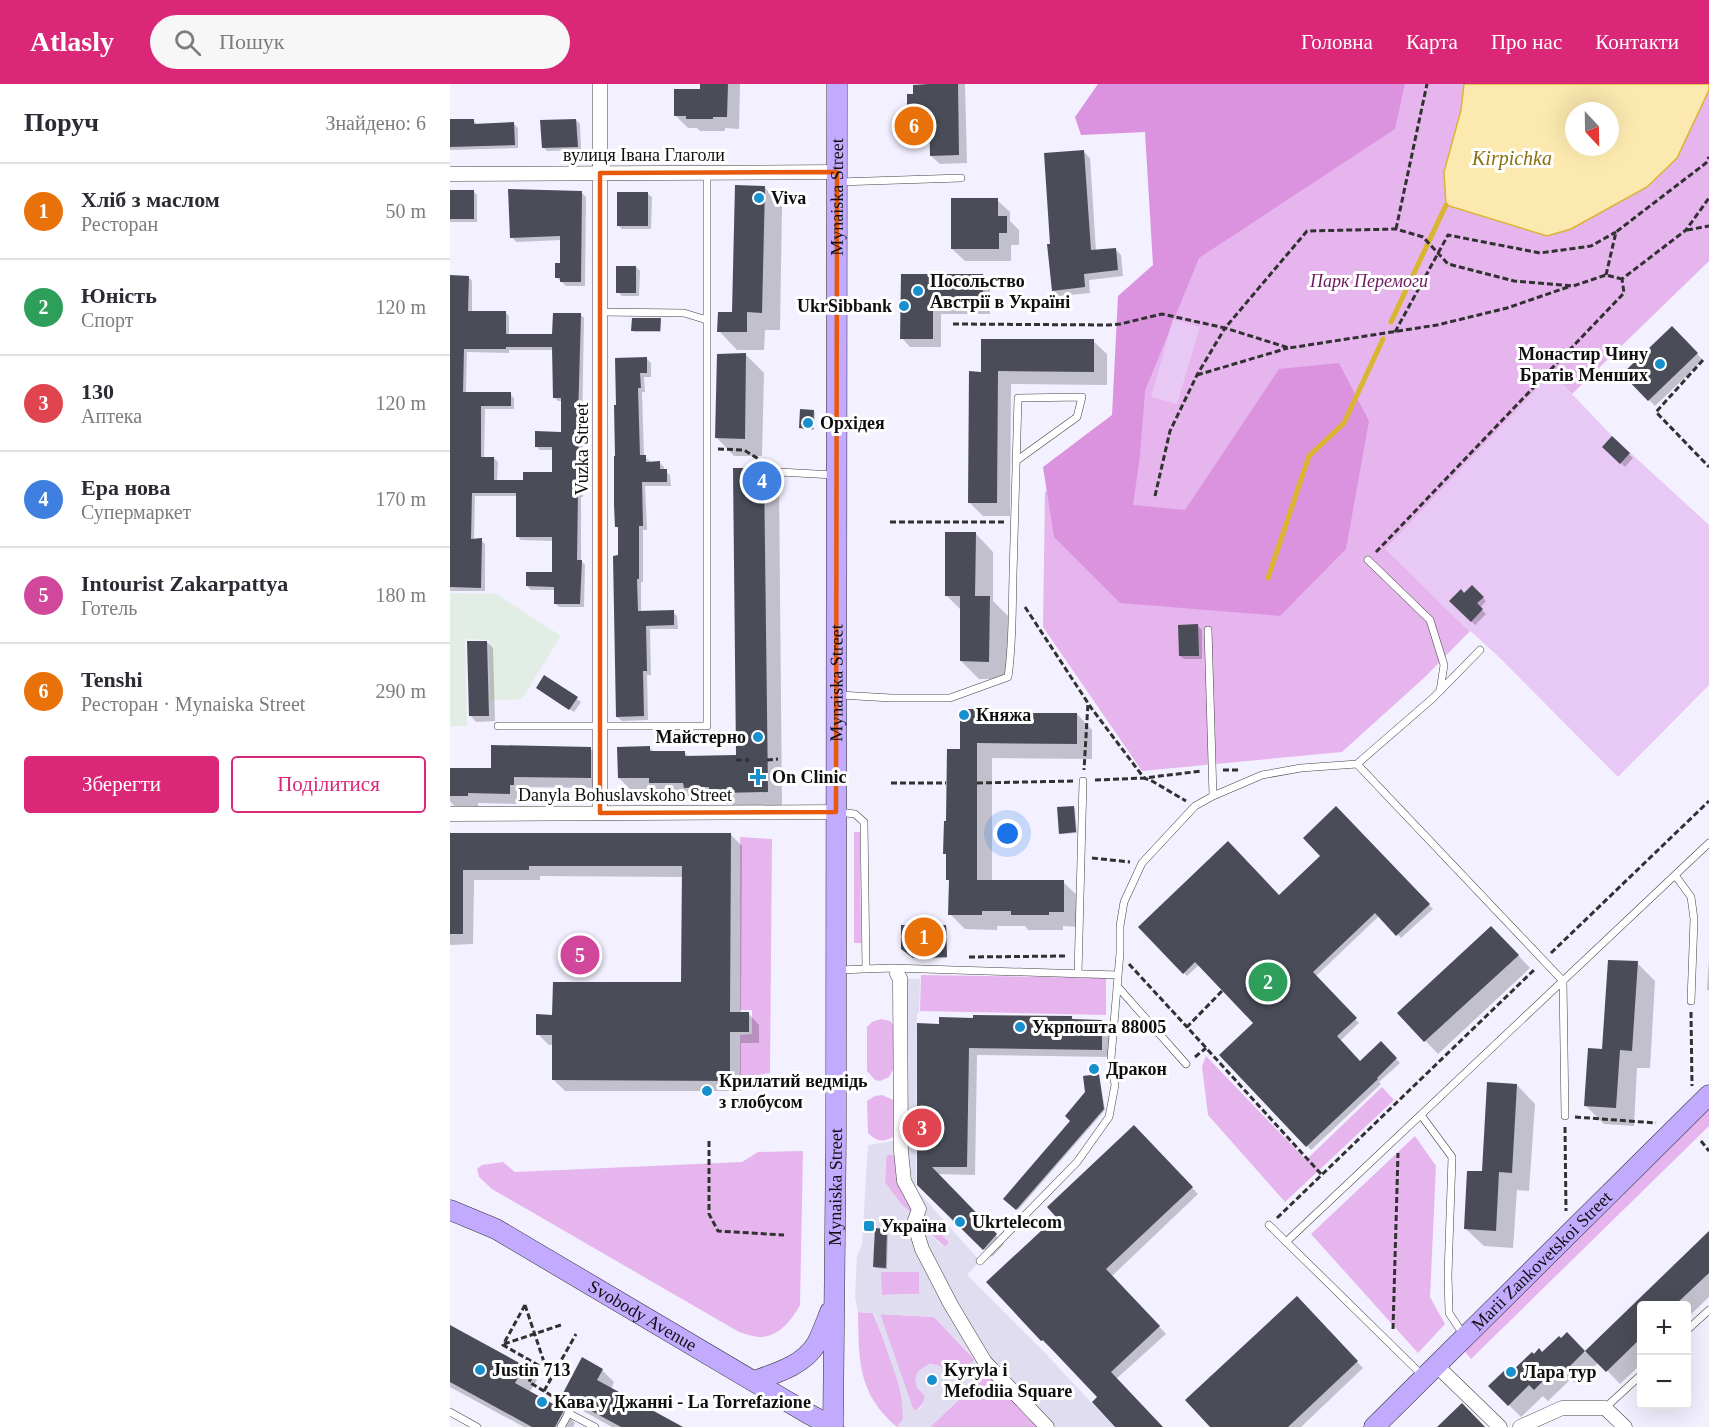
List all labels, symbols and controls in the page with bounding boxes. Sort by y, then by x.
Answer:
search box [150,15,570,69]
text: Atlasly [30,26,114,57]
icon: search [171,26,204,59]
text: Пошук [219,29,285,54]
text: Головна [1301,30,1373,54]
text: Карта [1406,30,1458,54]
text: Про нас [1491,30,1562,54]
text: Контакти [1595,30,1679,54]
north arrow [1565,102,1619,156]
pin: 6 [894,104,934,148]
text: Поруч [24,108,99,137]
text: Знайдено: 6 [325,112,426,134]
street label: Mynaiska Street [827,138,847,256]
street label: вулиця Івана Глаголи [563,145,725,165]
water label: Kirpichka [1471,147,1552,170]
text: Хліб з маслом [81,187,220,212]
place label: Viva [771,188,806,208]
marker: Viva [752,191,766,205]
text: 1 [39,200,49,222]
text: 50 m [385,200,426,222]
text: Ресторан [81,213,158,235]
place label: Посольство Австрії в Україні [930,271,1070,312]
park label: Парк Перемоги [1309,271,1428,291]
text: Юність [81,283,157,308]
marker: Посольство Австрії в Україні [911,284,925,298]
text: 2 [39,296,49,318]
text: 120 m [375,296,426,318]
place label: UkrSibbank [797,296,892,316]
marker: UkrSibbank [897,299,911,313]
text: Спорт [81,309,134,331]
place label: Монастир Чину Братів Менших [1518,344,1648,385]
marker: Монастир Чину Братів Менших [1653,357,1667,371]
text: 130 [81,379,114,404]
text: 3 [39,392,49,414]
text: 120 m [375,392,426,414]
street label: Vuzka Street [572,403,592,495]
text: Аптека [81,405,142,427]
place label: Орхідея [820,413,885,433]
marker: Орхідея [801,416,815,430]
pin: 4 [742,458,782,504]
text: Ера нова [81,475,170,500]
text: 4 [39,488,49,510]
text: 170 m [375,488,426,510]
text: Супермаркет [81,501,191,523]
text: Intourist Zakarpattya [81,571,288,596]
text: 5 [39,584,49,606]
text: 180 m [375,584,426,606]
text: Готель [81,597,137,619]
street label: Mynaiska Street [826,624,846,742]
text: Tenshi [81,667,143,692]
text: 6 [39,680,49,702]
text: 290 m [375,680,426,702]
text: Ресторан · Mynaiska Street [81,693,305,715]
place label: Княжа [976,705,1031,725]
marker: Княжа [957,708,971,722]
place label: Майстерно [655,727,746,747]
marker: Майстерно [751,730,765,744]
button: Зберегти [24,756,219,813]
button: Поділитися [231,756,426,813]
place label: On Clinic [772,767,847,787]
marker: On Clinic [749,768,767,786]
street label: Danyla Bohuslavskoho Street [518,785,732,805]
your location [993,819,1022,848]
pin: 1 [904,914,944,960]
pin: 5 [560,932,600,978]
pin: 2 [1248,960,1288,1004]
place label: Укрпошта 88005 [1032,1017,1166,1037]
marker: Укрпошта 88005 [1013,1020,1027,1034]
place label: Дракон [1106,1059,1167,1079]
marker: Дракон [1087,1062,1101,1076]
place label: Крилатий ведмідь з глобусом [719,1071,868,1112]
marker: Крилатий ведмідь з глобусом [700,1084,714,1098]
pin: 3 [902,1106,942,1150]
street label: Mynaiska Street [825,1128,846,1246]
street label: Marii Zankovetskoi Street [1467,1187,1616,1335]
place label: Ukrtelecom [972,1212,1062,1232]
marker: Ukrtelecom [953,1215,967,1229]
place label: Україна [881,1216,947,1236]
marker: Україна [862,1219,876,1233]
street label: Svobody Avenue [585,1276,700,1355]
map controls [1637,1301,1691,1409]
button: + [1637,1301,1691,1355]
button: − [1637,1355,1691,1409]
place label: Justin 713 [492,1360,571,1380]
place label: Kyryla i Mefodiia Square [944,1360,1072,1401]
place label: Лара тур [1523,1362,1597,1382]
marker: Justin 713 [473,1363,487,1377]
marker: Лара тур [1504,1365,1518,1379]
marker: Kyryla i Mefodiia Square [925,1373,939,1387]
place label: Кава у Джанні - La Torrefazione [554,1392,811,1412]
marker: Кава у Джанні - La Torrefazione [535,1395,549,1409]

